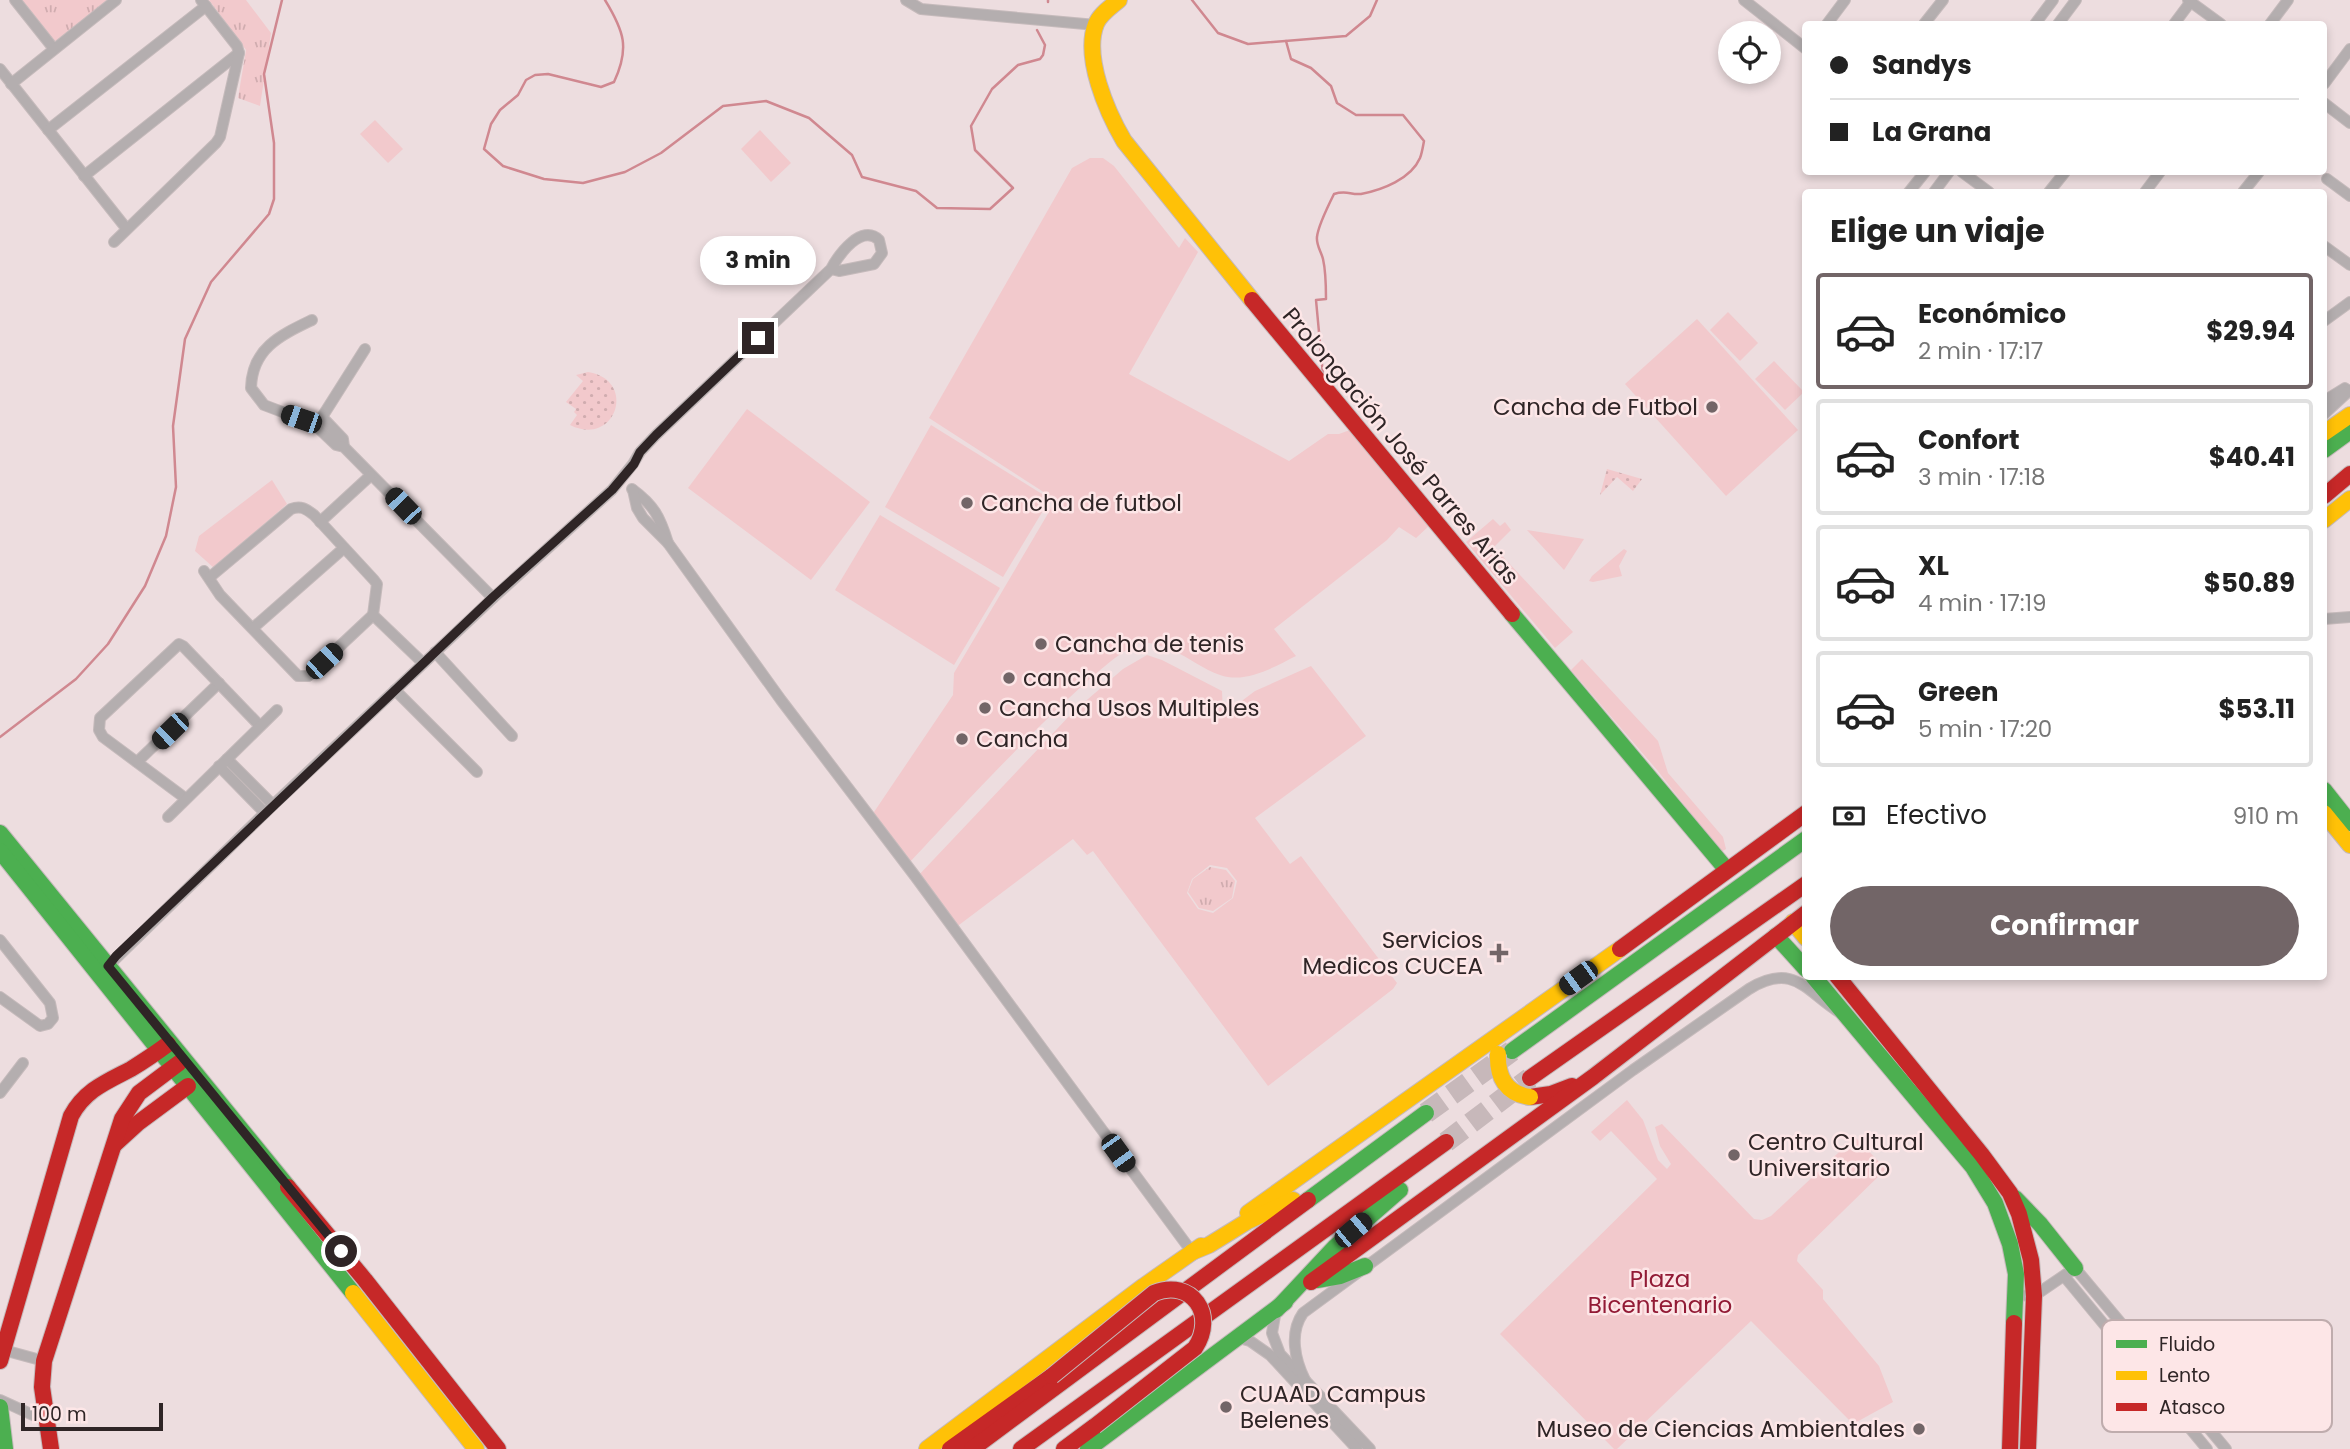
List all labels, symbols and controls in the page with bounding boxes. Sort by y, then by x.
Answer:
map controls [1718,21,1781,84]
button: locate [1718,21,1781,84]
text: Sandys [1872,47,1972,83]
text: La Grana [1872,114,1991,150]
text: Elige un viaje [1830,208,2045,253]
callout: 3 min [700,236,816,286]
text: 3 min [725,244,791,276]
text: Económico [1918,296,2066,332]
street label: Prolongación José Parres Arias [1275,300,1527,592]
icon: car [1834,300,1897,363]
text: $29.94 [2206,313,2295,349]
route end [742,322,774,354]
text: 2 min · 17:17 [1918,335,2043,367]
place label: Cancha de Futbol [1493,391,1698,423]
marker: Cancha de Futbol [1704,399,1720,415]
car [278,402,325,436]
text: Confort [1918,422,2020,458]
icon: car [1834,426,1897,489]
text: $40.41 [2209,439,2295,475]
text: 3 min · 17:18 [1918,461,2046,493]
car [381,484,426,528]
place label: Cancha de futbol [981,487,1182,519]
marker: Cancha de futbol [959,495,975,511]
text: XL [1918,548,1949,584]
icon: car [1834,552,1897,615]
text: $50.89 [2204,565,2295,601]
text: 4 min · 17:19 [1918,587,2047,619]
place label: Cancha de tenis [1055,628,1244,660]
marker: Cancha de tenis [1033,636,1049,652]
car [302,639,347,683]
place label: cancha [1023,662,1111,694]
marker: cancha [1001,670,1017,686]
text: Green [1918,674,1999,710]
icon: car [1834,678,1897,741]
text: $53.11 [2218,691,2295,727]
place label: Cancha Usos Multiples [999,692,1259,724]
marker: Cancha Usos Multiples [977,700,993,716]
car [148,709,193,753]
text: 5 min · 17:20 [1918,713,2052,745]
place label: Cancha [976,723,1068,755]
marker: Cancha [954,731,970,747]
icon: cash [1830,797,1868,835]
text: Efectivo [1886,797,1987,833]
text: 910 m [2233,800,2299,832]
button: Confirmar [1830,886,2299,966]
place label: Servicios Medicos CUCEA [1303,924,1483,982]
marker: Servicios Medicos CUCEA [1489,943,1509,963]
car [1555,957,1602,999]
place label: Centro Cultural Universitario [1748,1126,1924,1184]
car [1098,1130,1139,1176]
marker: Centro Cultural Universitario [1726,1147,1742,1163]
car [1331,1208,1376,1252]
route start [325,1235,357,1267]
park label: Plaza Bicentenario [1588,1263,1732,1321]
legend [2102,1320,2332,1432]
text: Fluido [2159,1331,2215,1358]
text: Lento [2159,1362,2210,1389]
place label: CUAAD Campus Belenes [1240,1378,1426,1436]
text: Atasco [2159,1394,2225,1421]
marker: CUAAD Campus Belenes [1218,1399,1234,1415]
scale bar [21,1400,163,1432]
text: 100 m [32,1401,87,1428]
place label: Museo de Ciencias Ambientales [1536,1413,1905,1445]
marker: Museo de Ciencias Ambientales [1911,1421,1927,1437]

